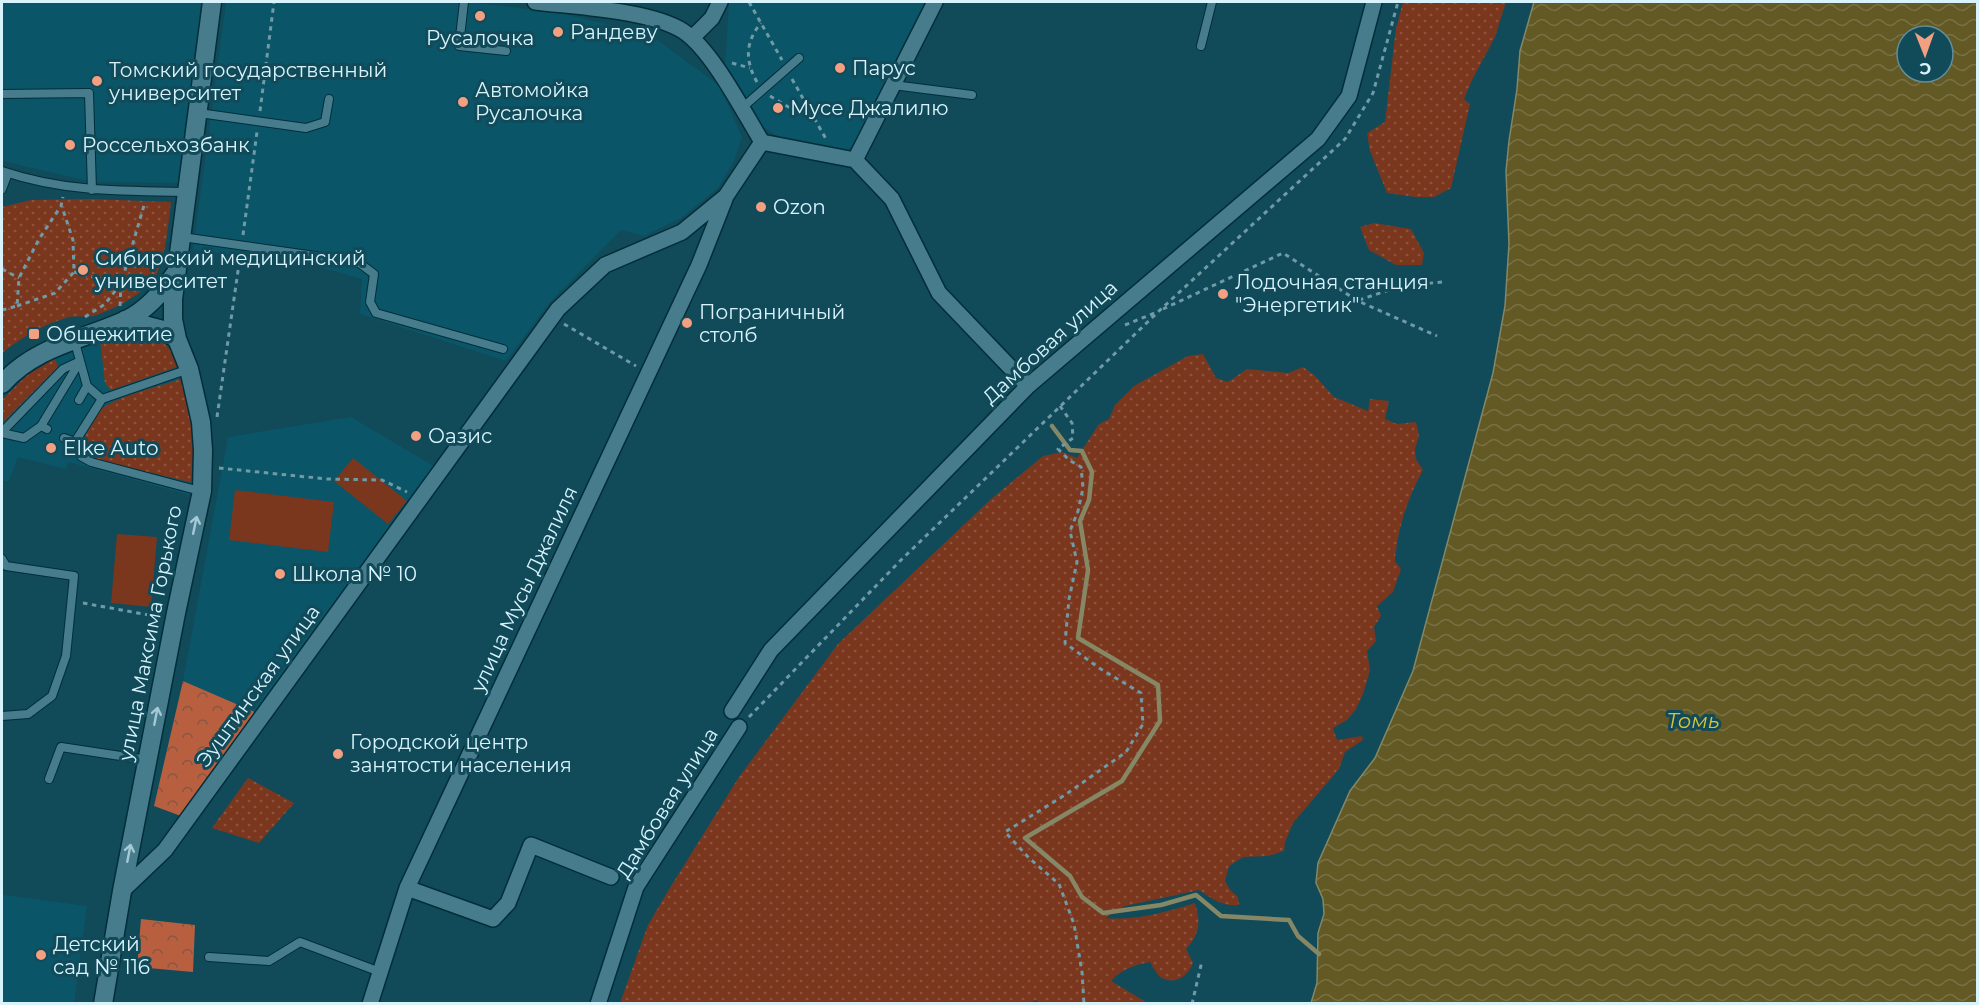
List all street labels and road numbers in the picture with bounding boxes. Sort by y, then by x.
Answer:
street label: Дамбовая улица [978,275,1122,409]
street label: улица Мусы Джалиля [465,482,582,697]
street label: улица Максима Горького [113,503,187,764]
street label: Эуштинская улица [191,600,325,772]
street label: Дамбовая улица [611,723,723,883]

